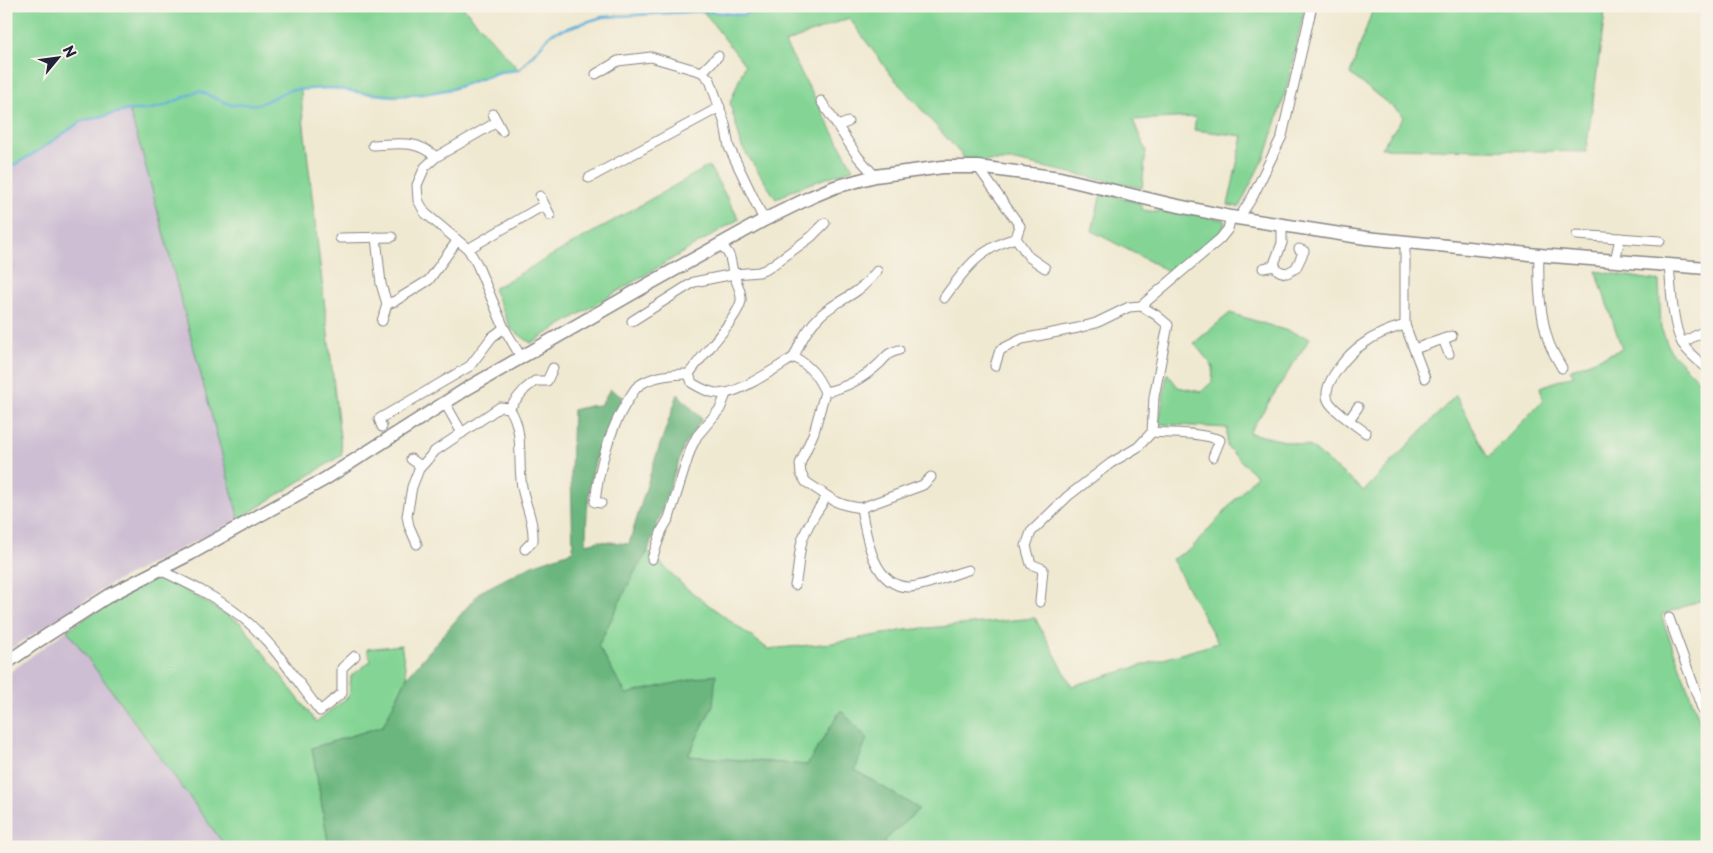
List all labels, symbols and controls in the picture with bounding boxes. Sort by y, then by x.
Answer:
north arrow [32,32,82,82]
text: N [58,42,82,61]

